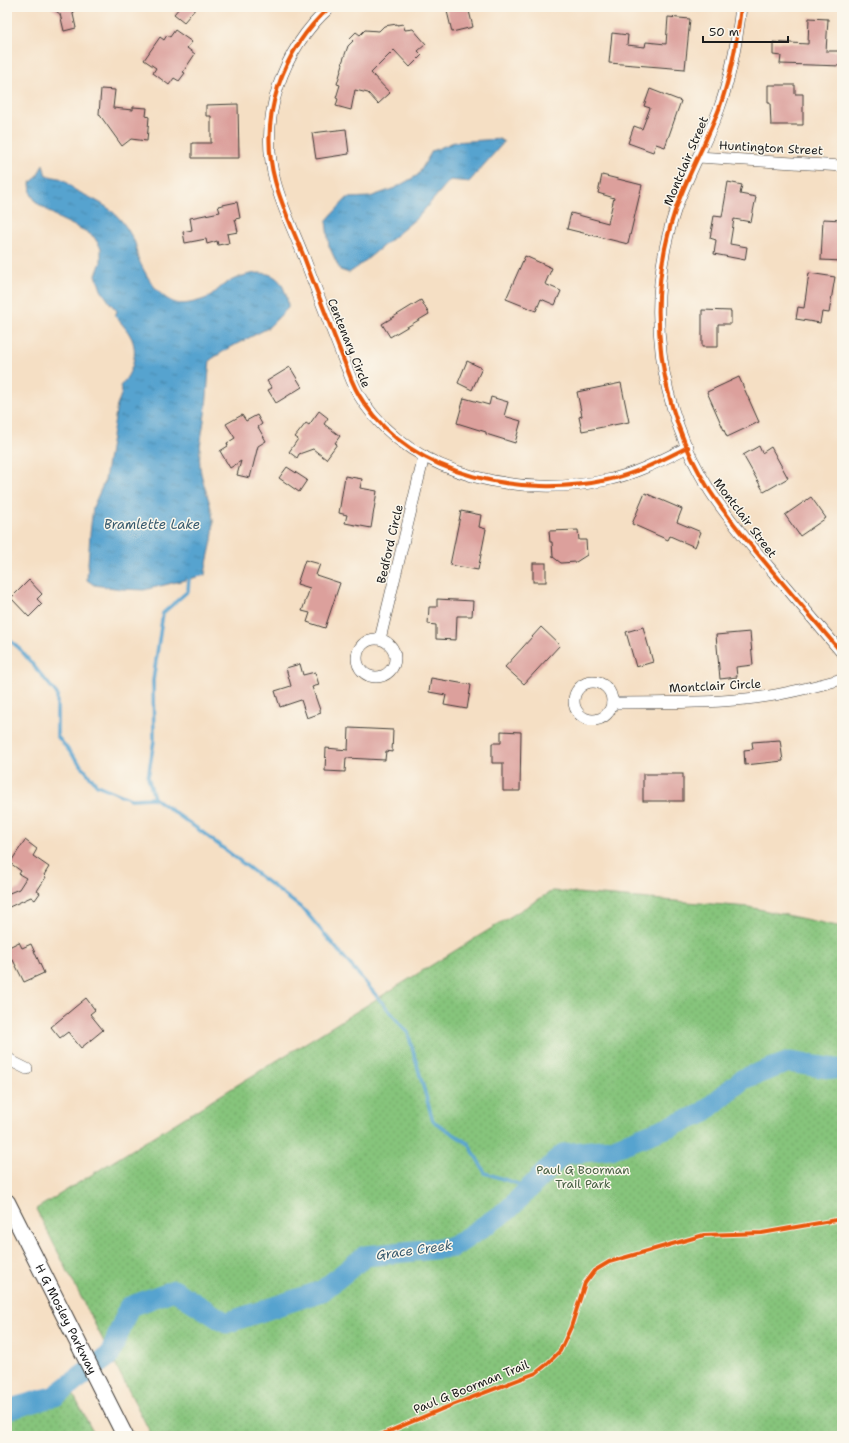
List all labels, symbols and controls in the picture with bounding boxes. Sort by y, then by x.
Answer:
scale bar [703,18,788,44]
text: 50 m [709,24,739,40]
street label: Montclair Street [660,114,712,208]
street label: Huntington Street [718,137,824,159]
street label: Centenary Circle [324,296,374,390]
street label: Montclair Street [710,475,780,561]
street label: Bedford Circle [373,503,407,585]
water label: Bramlette Lake [104,516,200,533]
street label: Montclair Circle [669,676,762,696]
park label: Paul G Boorman Trail Park [536,1162,630,1192]
water label: Grace Creek [375,1236,454,1264]
street label: H G Mosley Parkway [31,1261,101,1377]
street label: Paul G Boorman Trail [411,1356,531,1417]

